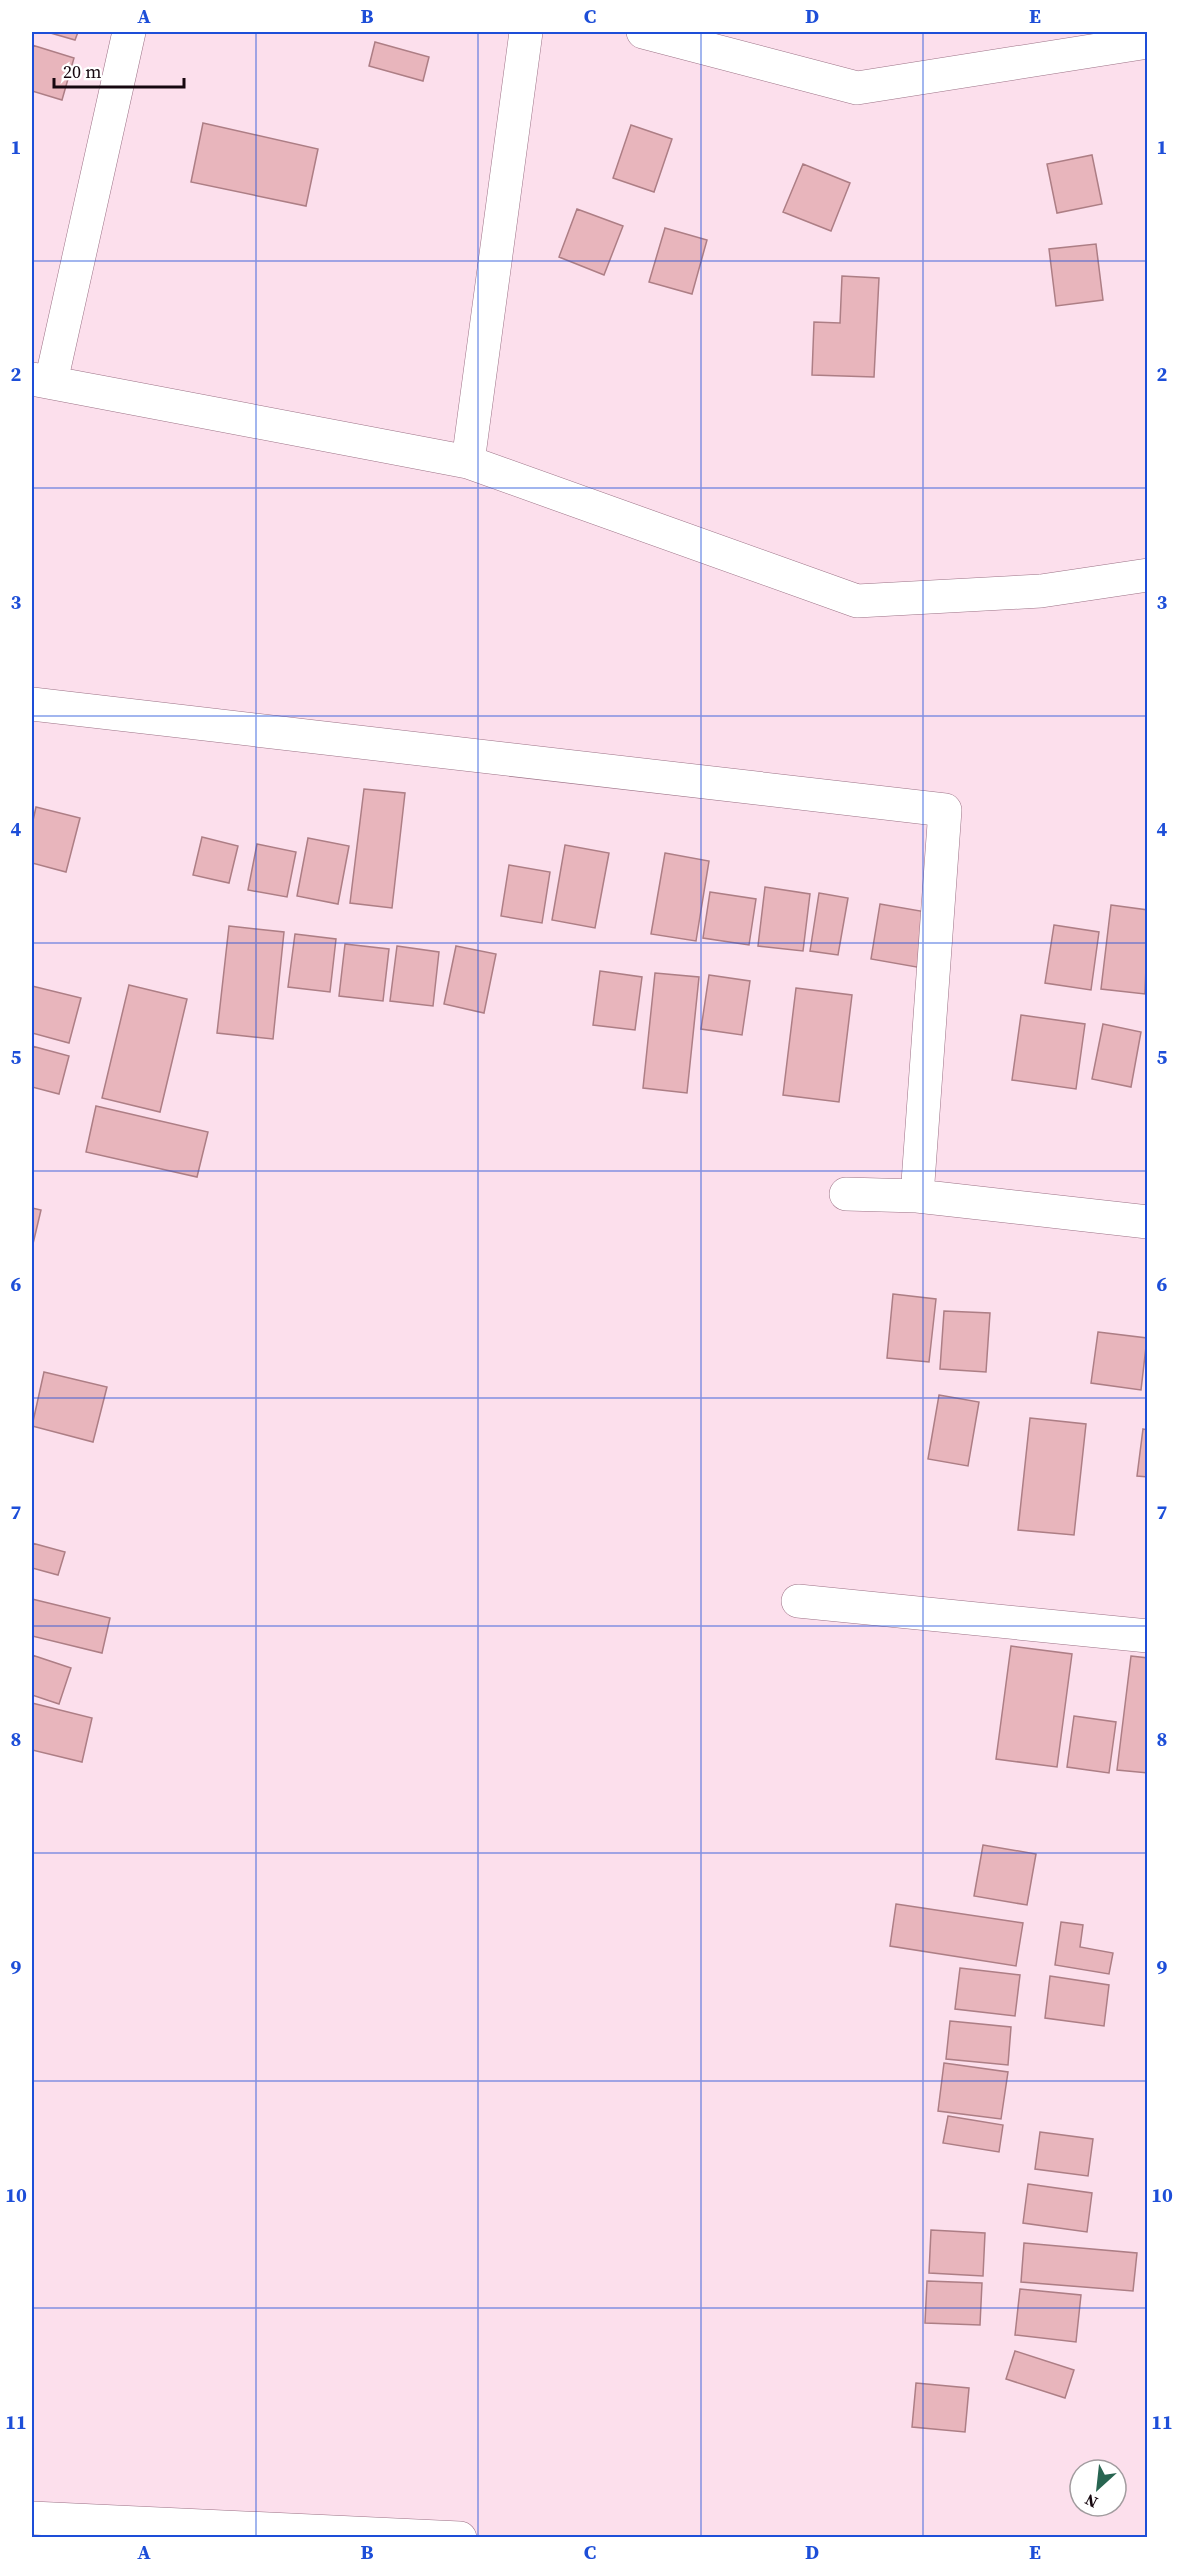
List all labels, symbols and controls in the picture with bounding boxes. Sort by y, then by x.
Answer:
text: A [137,2,151,30]
text: B [360,2,374,30]
text: C [584,2,596,30]
text: D [805,2,819,30]
text: E [1029,2,1041,30]
scale bar [54,51,184,89]
text: 20 m [63,59,101,84]
text: 1 [11,133,21,161]
text: 1 [1157,133,1167,161]
text: 2 [11,360,22,388]
text: 2 [1157,360,1168,388]
text: 3 [11,588,22,616]
text: 3 [1157,588,1168,616]
text: 4 [11,815,22,843]
text: 4 [1157,815,1168,843]
text: 5 [11,1043,22,1071]
text: 5 [1157,1043,1168,1071]
text: 6 [11,1270,22,1298]
text: 6 [1157,1270,1168,1298]
text: 7 [11,1498,22,1526]
text: 7 [1157,1498,1168,1526]
text: 8 [11,1725,21,1753]
text: 8 [1157,1725,1167,1753]
text: 9 [11,1953,22,1981]
text: 9 [1157,1953,1168,1981]
text: 10 [5,2181,27,2209]
text: 10 [1151,2181,1173,2209]
text: 11 [5,2408,27,2436]
text: 11 [1151,2408,1173,2436]
north arrow [1068,2458,1128,2518]
text: N [1081,2489,1101,2514]
text: A [137,2538,151,2566]
text: B [360,2538,374,2566]
text: C [584,2538,596,2566]
text: D [805,2538,819,2566]
text: E [1029,2538,1041,2566]

